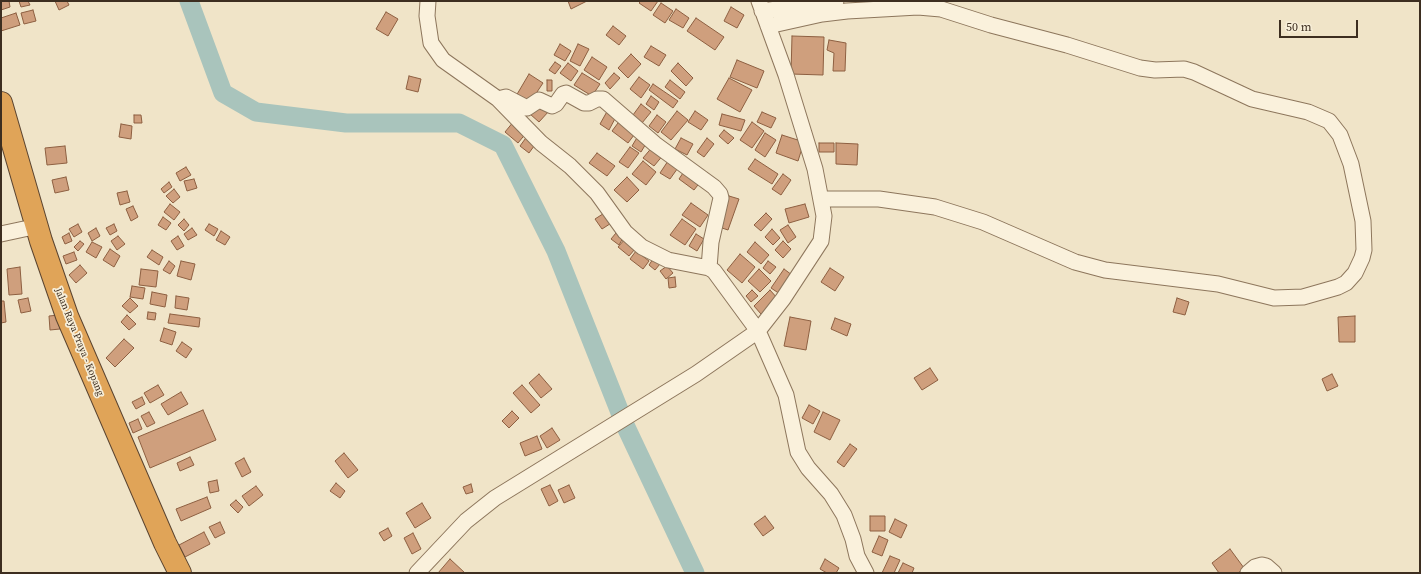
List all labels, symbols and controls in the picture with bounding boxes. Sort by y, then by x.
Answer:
scale bar [1281,12,1360,38]
text: 50 m [1286,19,1312,35]
street label: Jalan Raya Praya - Kopang [52,286,106,398]

